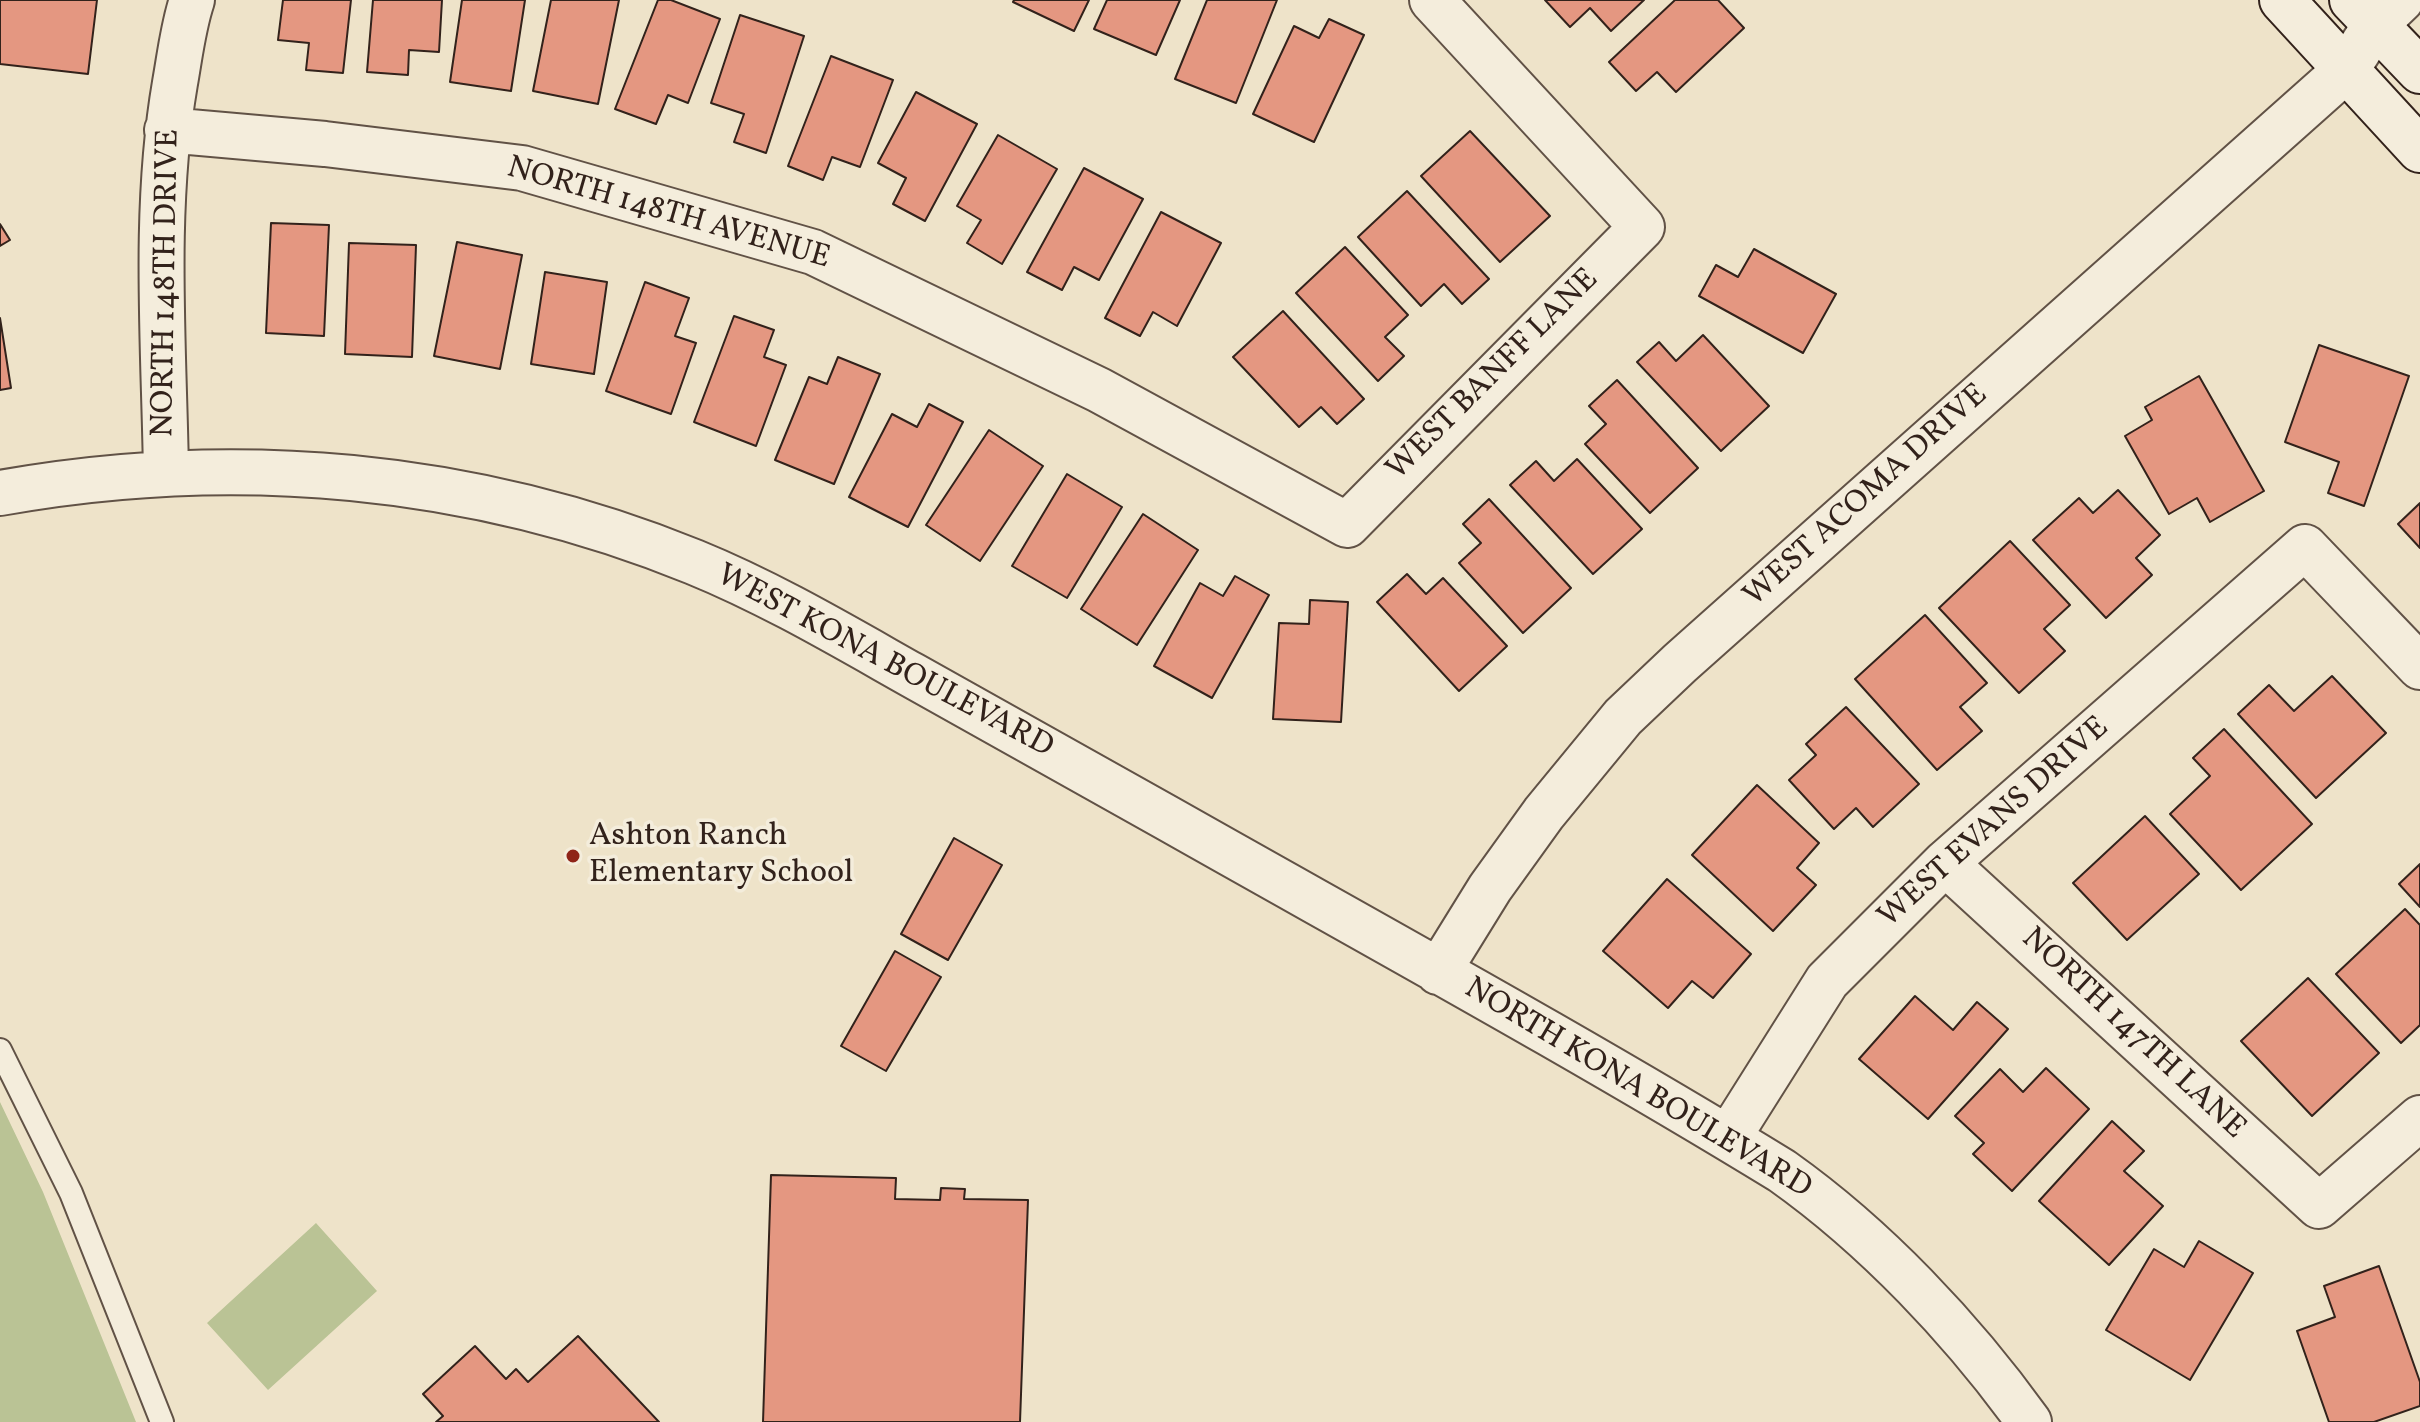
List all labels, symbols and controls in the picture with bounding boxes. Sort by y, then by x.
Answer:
street label: NORTH 148TH DRIVE [146,128,190,438]
street label: NORTH 148TH AVENUE [502,150,834,280]
street label: WEST BANFF LANE [1380,262,1608,490]
street label: WEST ACOMA DRIVE [1737,377,1997,617]
street label: WEST KONA BOULEVARD [709,558,1059,768]
street label: WEST EVANS DRIVE [1872,710,2118,938]
place label: Ashton Ranch Elementary School [589,819,853,894]
marker: Ashton Ranch Elementary School [564,847,582,865]
street label: NORTH 147TH LANE [2012,921,2252,1149]
street label: NORTH KONA BOULEVARD [1456,971,1818,1209]

